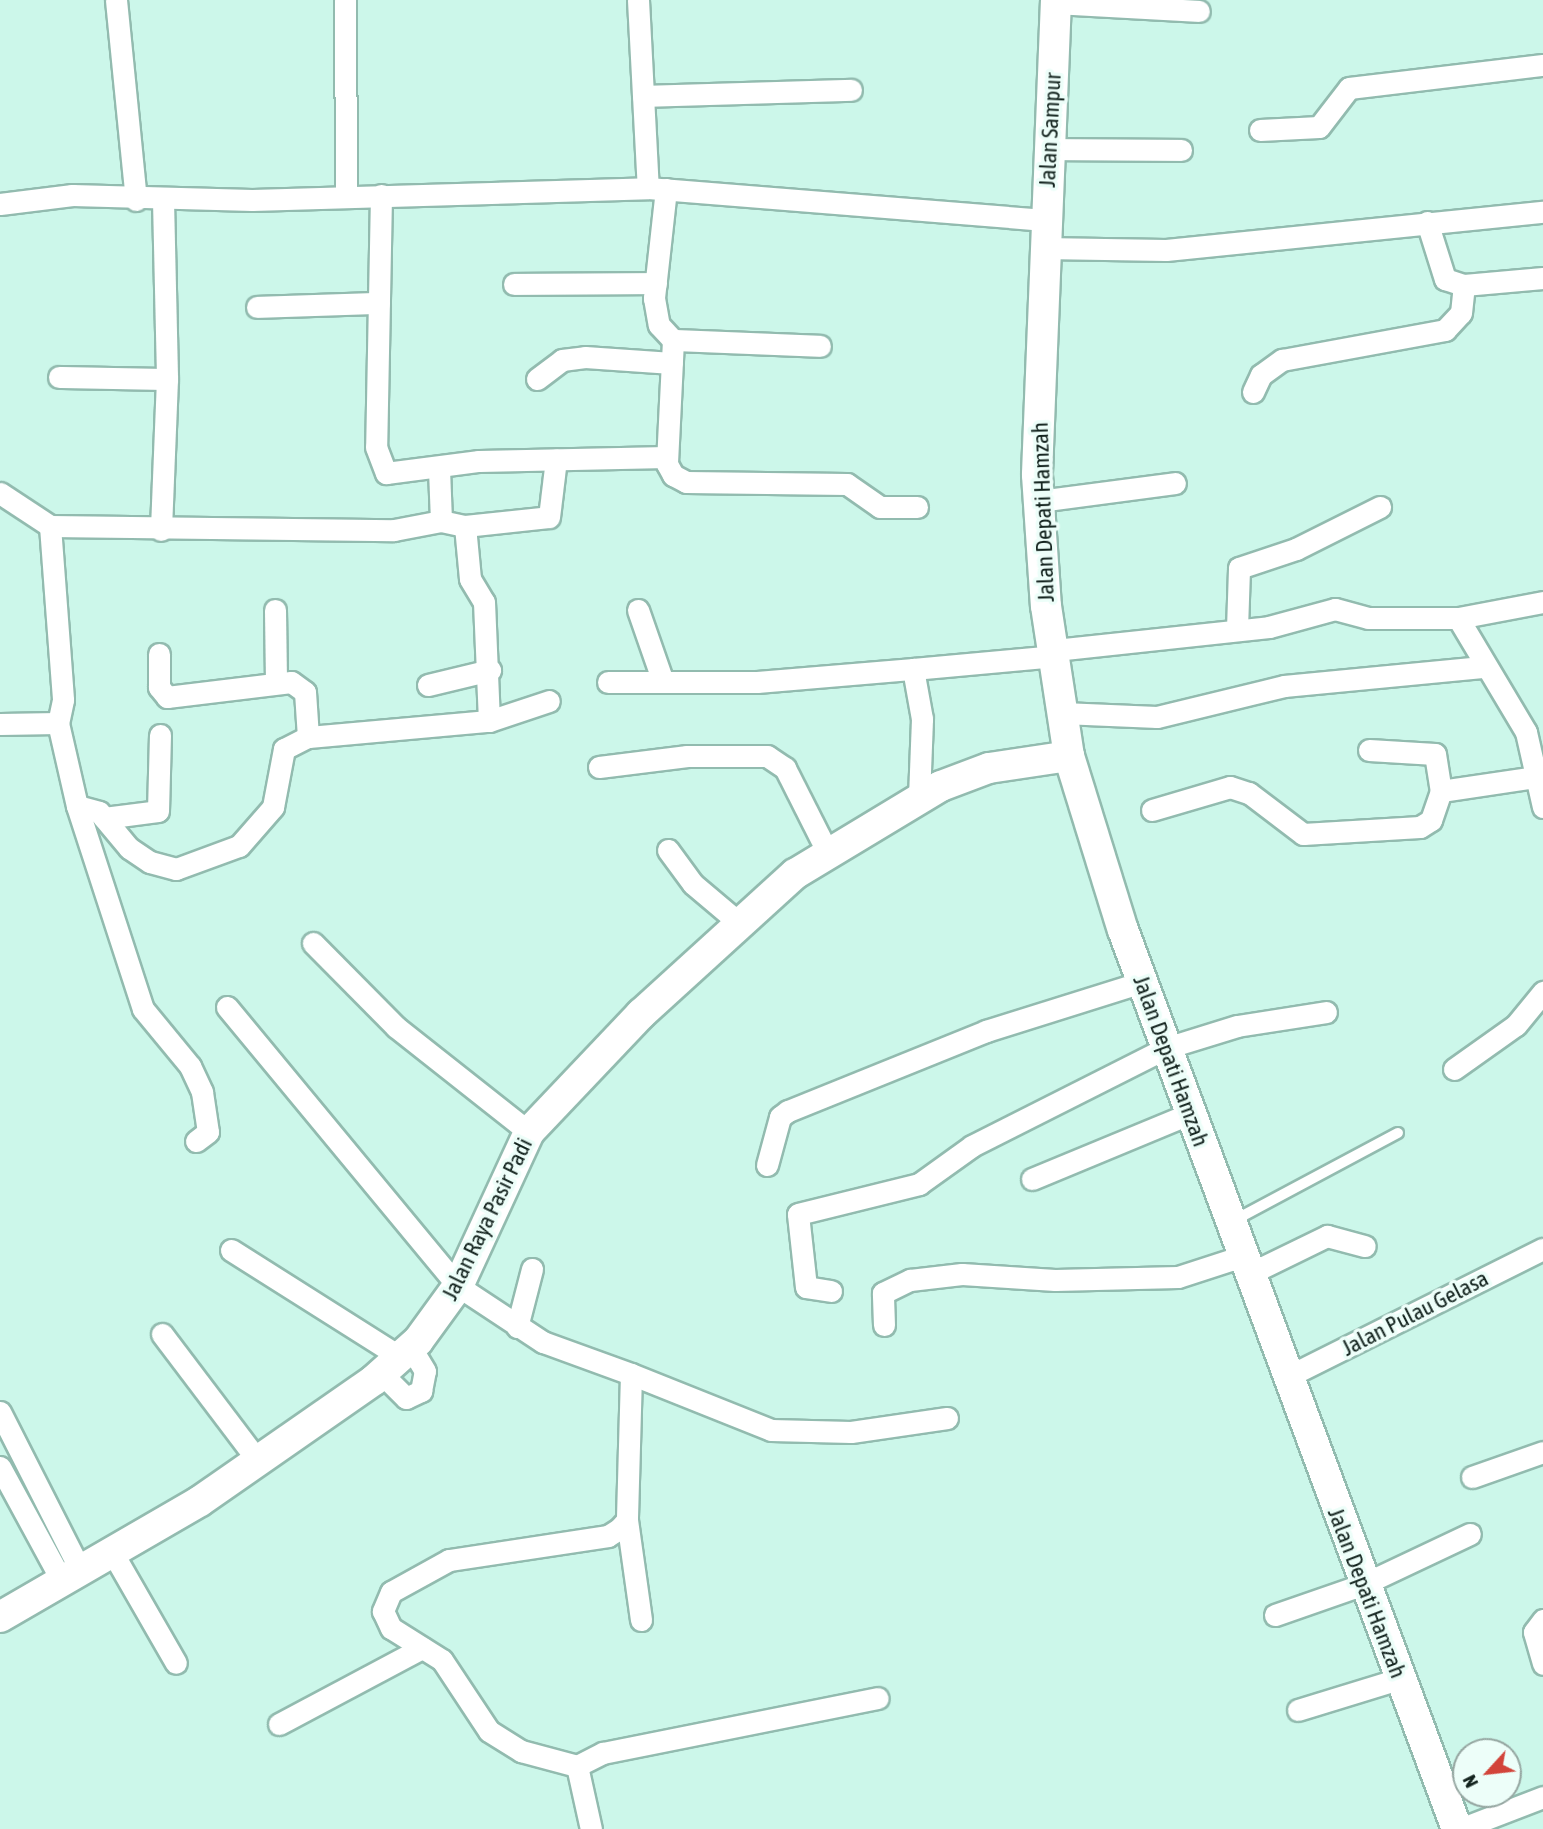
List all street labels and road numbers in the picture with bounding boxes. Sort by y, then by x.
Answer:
street label: Jalan Sampur [1033,72,1067,188]
street label: Jalan Depati Hamzah [1026,422,1060,602]
street label: Jalan Depati Hamzah [1127,972,1215,1150]
street label: Jalan Raya Pasir Padi [436,1133,538,1305]
street label: Jalan Pulau Gelasa [1337,1264,1493,1362]
street label: Jalan Depati Hamzah [1322,1504,1412,1682]

